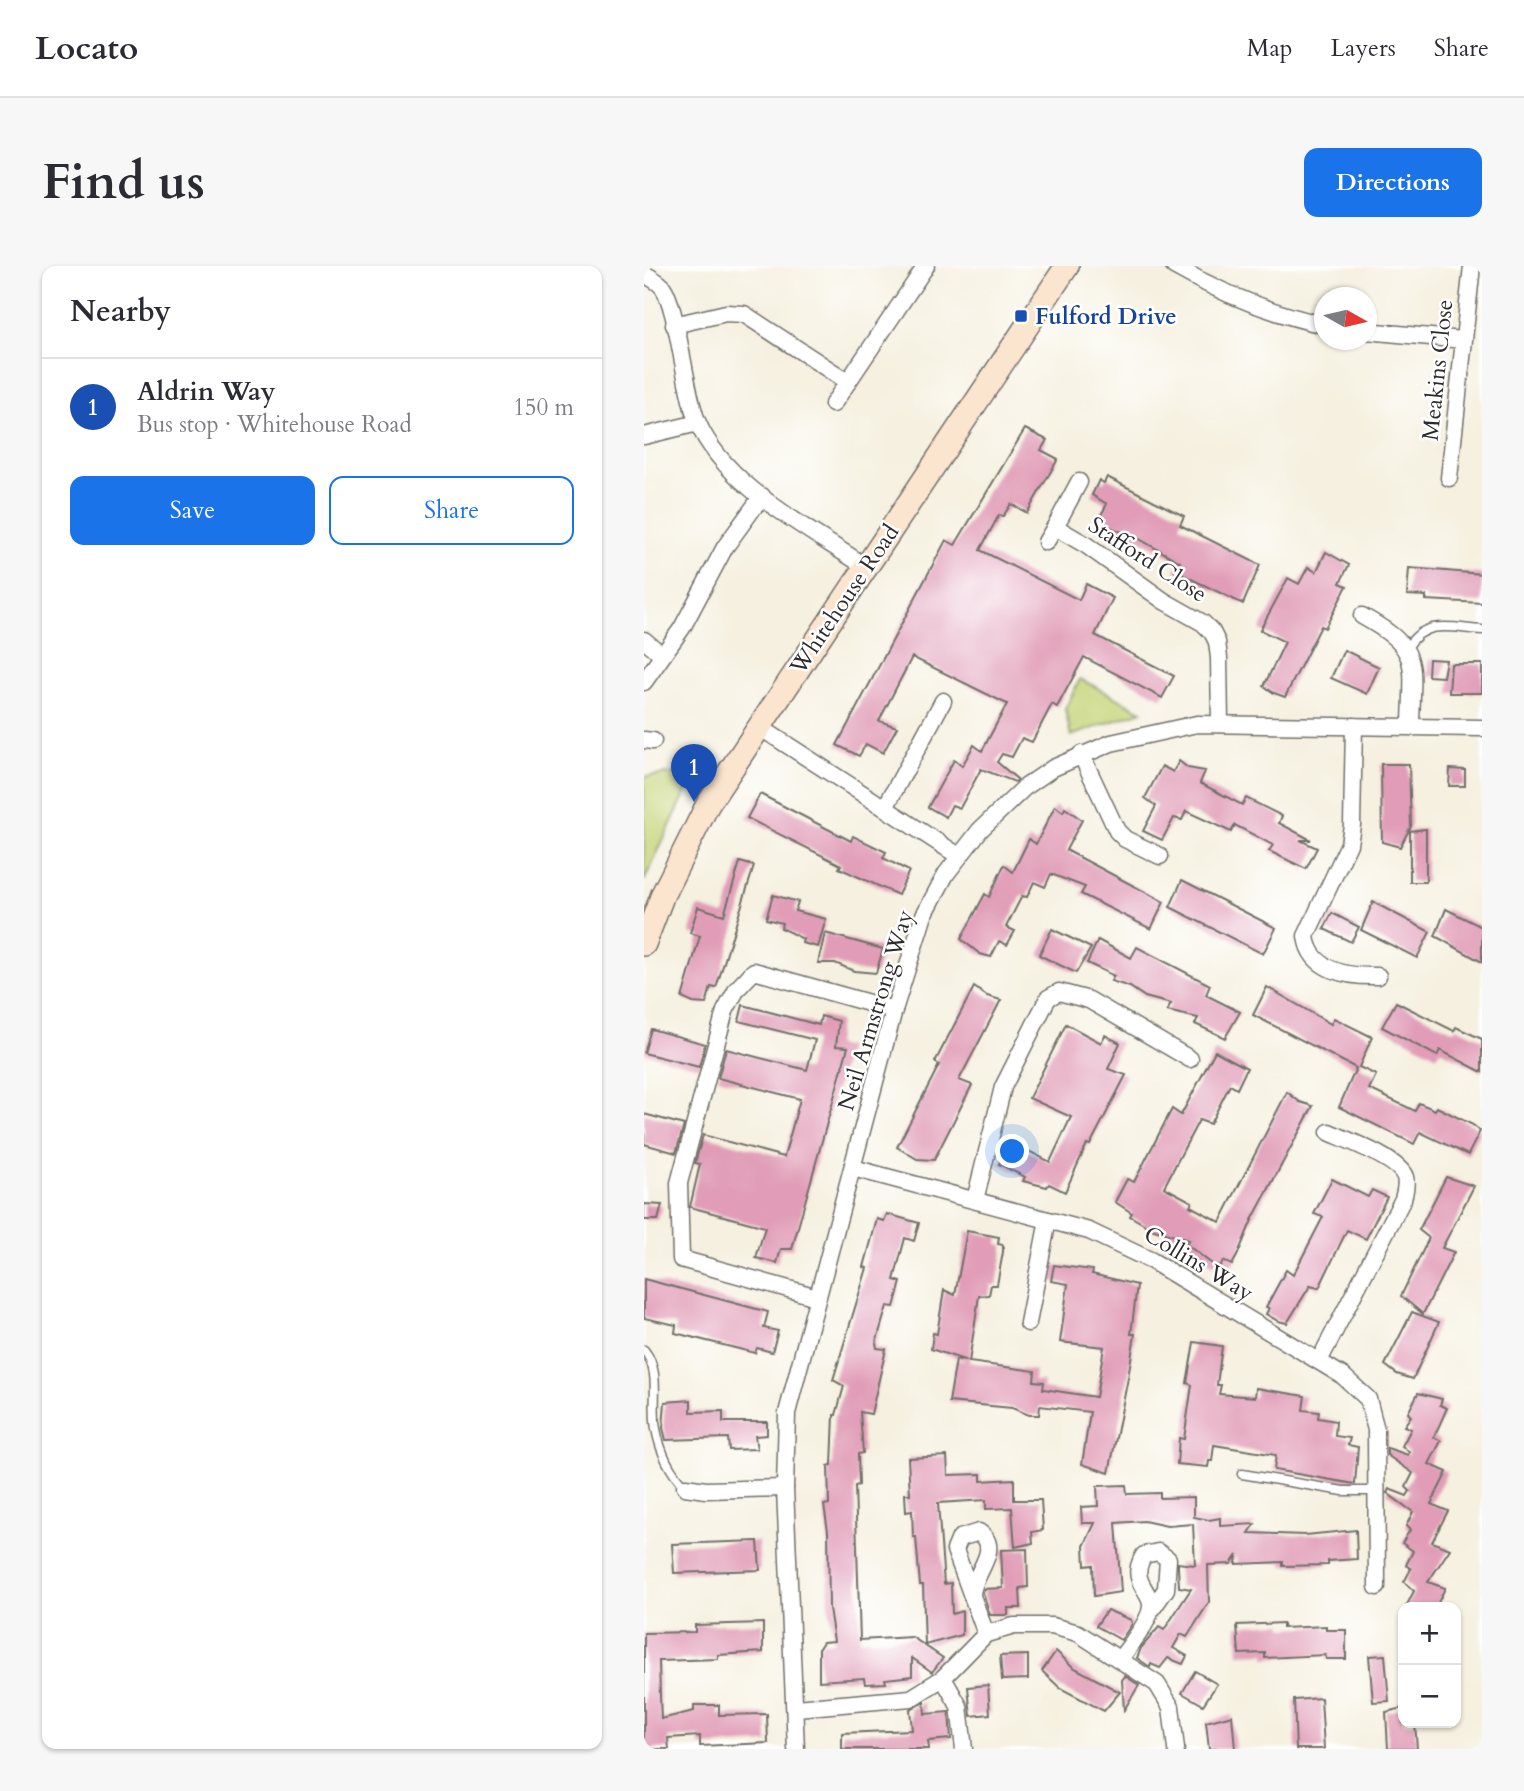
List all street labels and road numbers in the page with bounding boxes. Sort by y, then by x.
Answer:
street label: Meakins Close [1415,298,1460,442]
street label: Stafford Close [1082,509,1213,609]
street label: Whitehouse Road [782,518,907,681]
street label: Neil Armstrong Way [830,906,921,1114]
street label: Collins Way [1138,1219,1259,1308]

